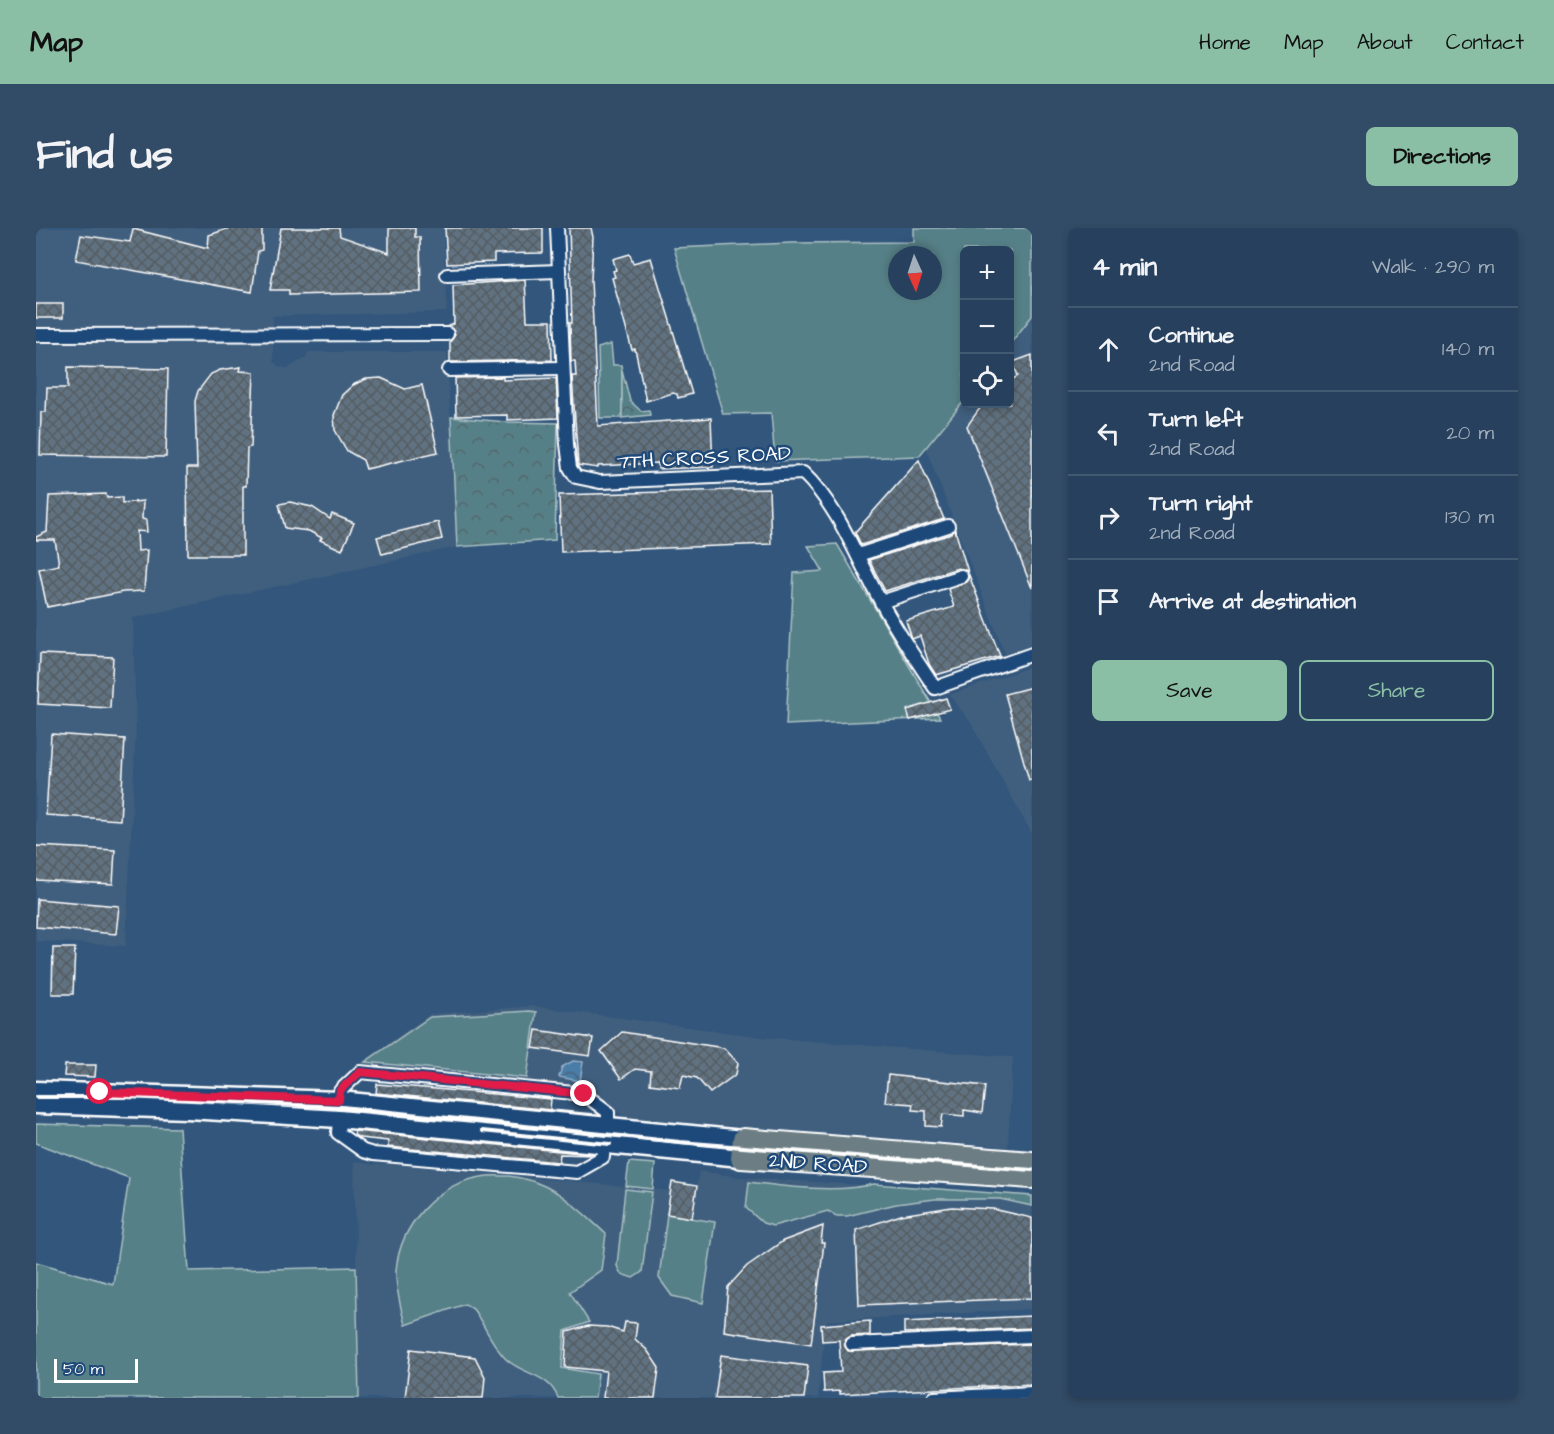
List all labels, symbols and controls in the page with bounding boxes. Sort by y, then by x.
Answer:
text: Map [30,23,83,62]
text: Home [1199,28,1251,57]
text: Map [1284,28,1324,57]
text: About [1357,28,1413,57]
text: Contact [1446,28,1524,57]
text: Find us [36,127,173,185]
button: Directions [1366,127,1518,186]
north arrow [888,246,942,300]
map controls [960,246,1014,408]
button: + [960,246,1014,300]
text: 4 min [1092,249,1157,285]
text: Walk · 290 m [1372,253,1494,281]
button: − [960,300,1014,354]
text: Continue [1149,320,1234,351]
icon: ahead [1092,333,1125,366]
text: 140 m [1442,335,1494,363]
text: 2nd Road [1149,351,1235,379]
button: locate [960,354,1014,408]
text: Turn left [1149,404,1243,435]
icon: left [1092,417,1125,450]
text: 20 m [1446,419,1494,447]
text: 2nd Road [1149,435,1235,463]
street label: 7TH CROSS ROAD [616,439,792,477]
text: Turn right [1149,488,1252,519]
icon: right [1092,501,1125,534]
text: 130 m [1445,503,1494,531]
text: 2nd Road [1149,519,1235,547]
icon: arrive [1092,585,1125,618]
text: Arrive at destination [1149,586,1356,617]
button: Save [1092,660,1287,721]
button: Share [1299,660,1494,721]
route start [86,1078,112,1104]
route end [570,1080,596,1106]
street label: 2ND ROAD [768,1147,868,1181]
scale bar [54,1356,138,1384]
text: 50 m [63,1358,103,1380]

